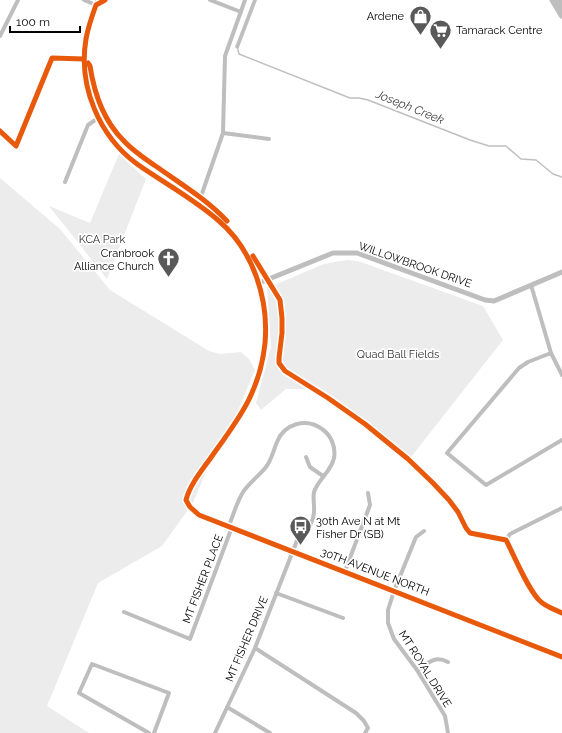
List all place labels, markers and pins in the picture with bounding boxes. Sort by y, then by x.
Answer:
shop icon: Ardene [407,3,433,36]
place label: Ardene [367,10,405,23]
supermarket icon: Tamarack Centre [427,17,453,50]
place label: Tamarack Centre [456,24,543,37]
church icon: Cranbrook Alliance Church [156,246,182,279]
place label: Cranbrook Alliance Church [74,247,154,273]
bus stop icon: 30th Ave N at Mt Fisher Dr (SB) [288,514,314,547]
place label: 30th Ave N at Mt Fisher Dr (SB) [316,515,400,541]

